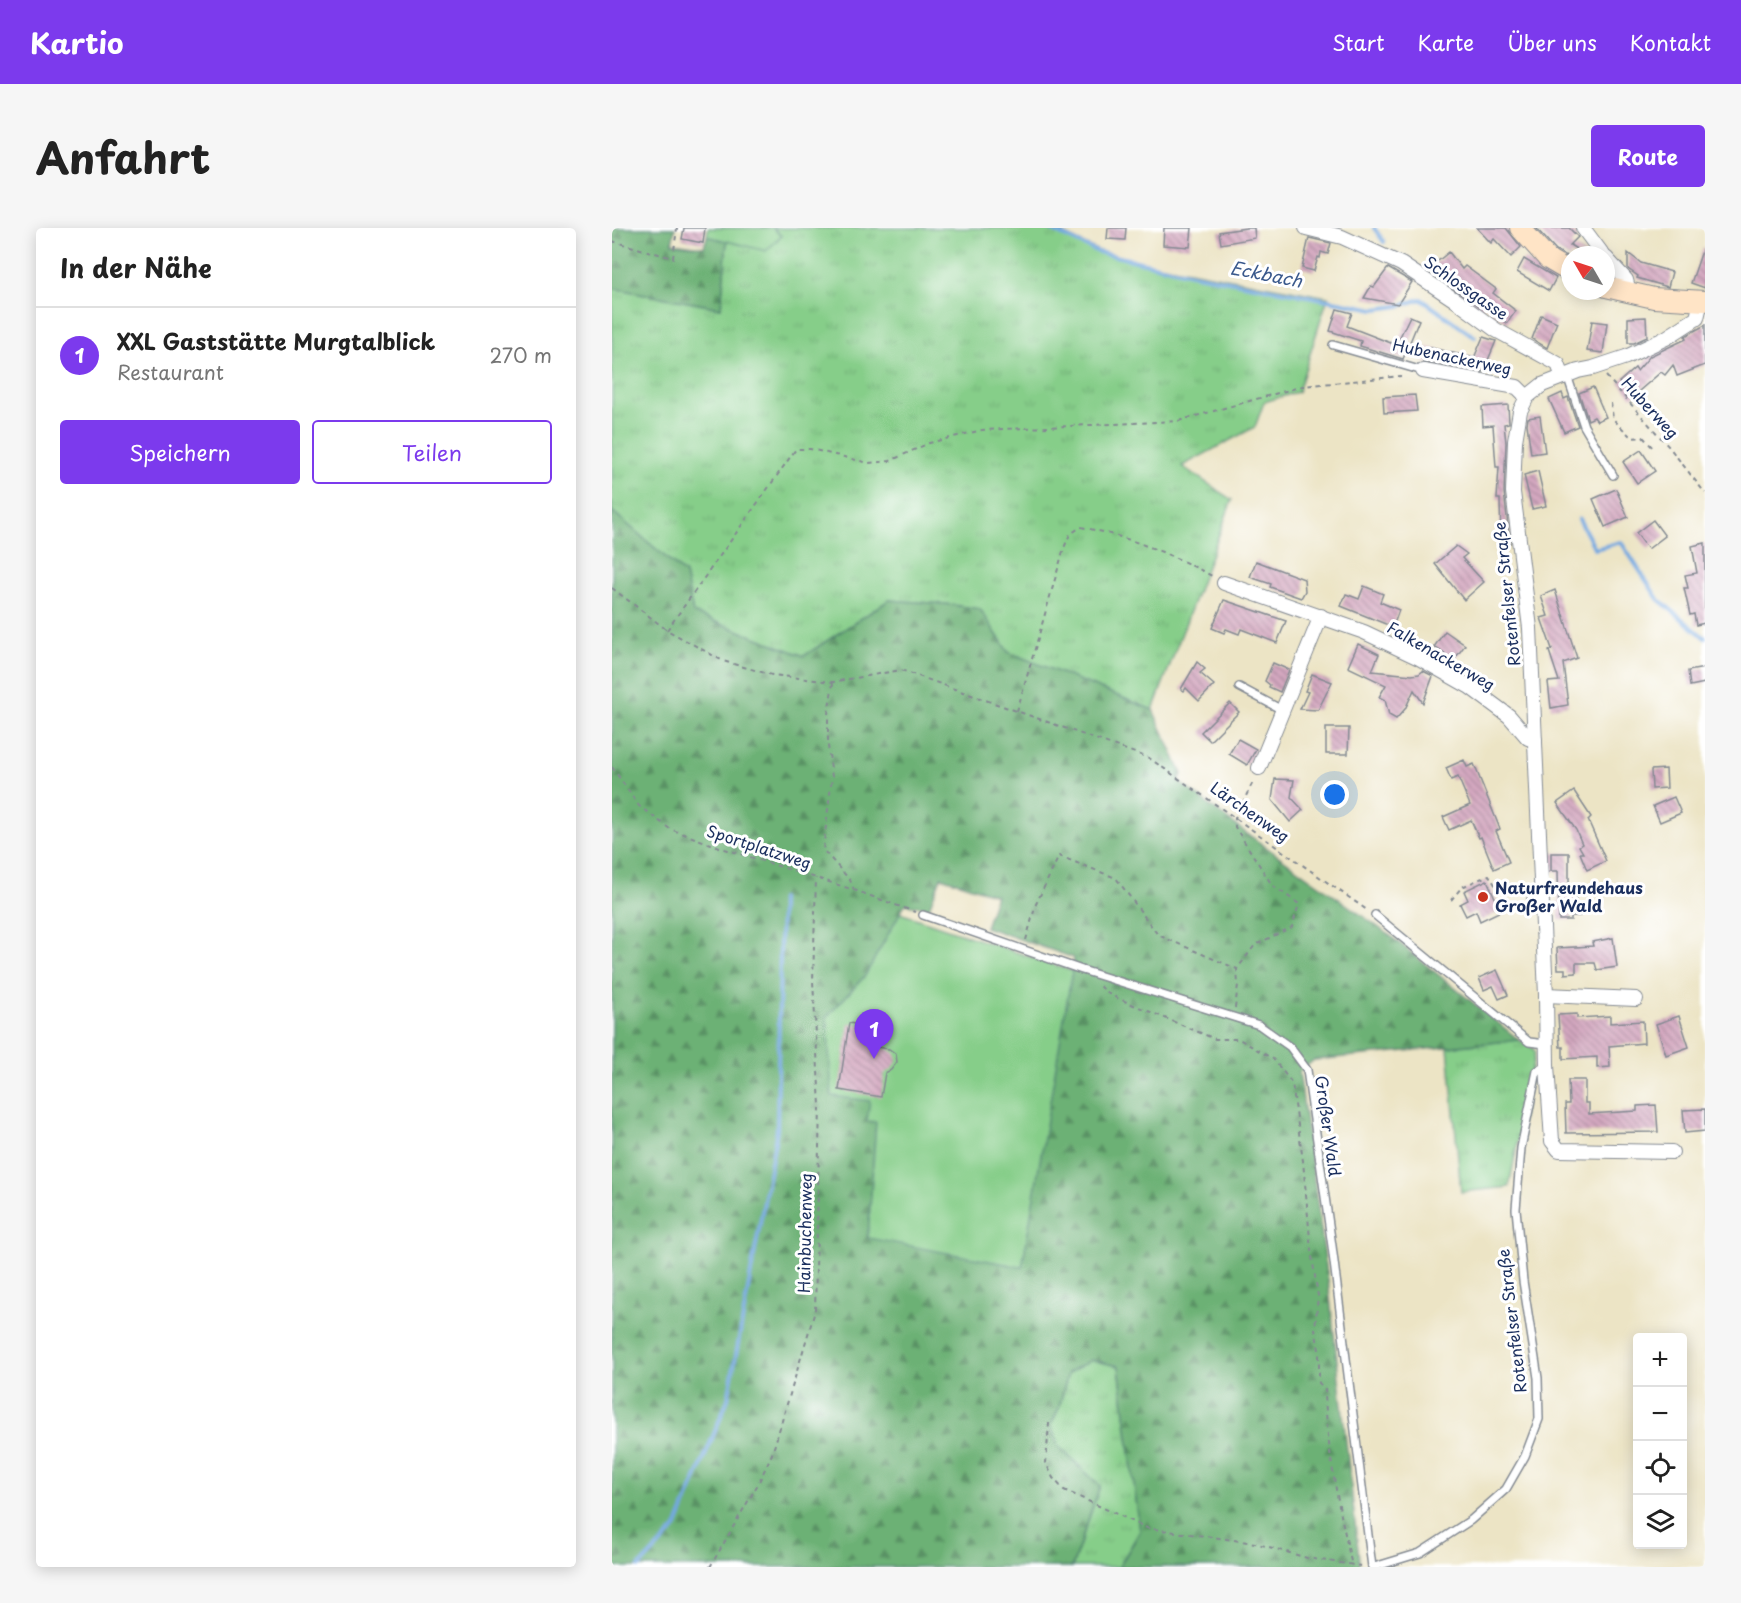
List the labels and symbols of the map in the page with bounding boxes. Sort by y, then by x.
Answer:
north arrow [1561,246,1615,300]
street label: Schlossgasse [1420,249,1514,325]
water label: Eckbach [1228,253,1305,294]
street label: Hubenackerweg [1390,332,1514,380]
street label: Huberweg [1616,371,1685,444]
street label: Rotenfelser Straße [1486,521,1526,667]
street label: Falkenackerweg [1383,614,1500,696]
street label: Lärchenweg [1206,775,1295,847]
your location [1320,780,1349,809]
street label: Sportplatzweg [704,818,815,874]
place label: Naturfreundehaus Großer Wald [1495,875,1643,917]
marker: Naturfreundehaus Großer Wald [1476,890,1490,904]
pin: 1 [854,1010,894,1059]
street label: Großer Wald [1310,1074,1348,1178]
street label: Hainbuchenweg [791,1173,817,1293]
street label: Rotenfelser Straße [1490,1248,1532,1395]

